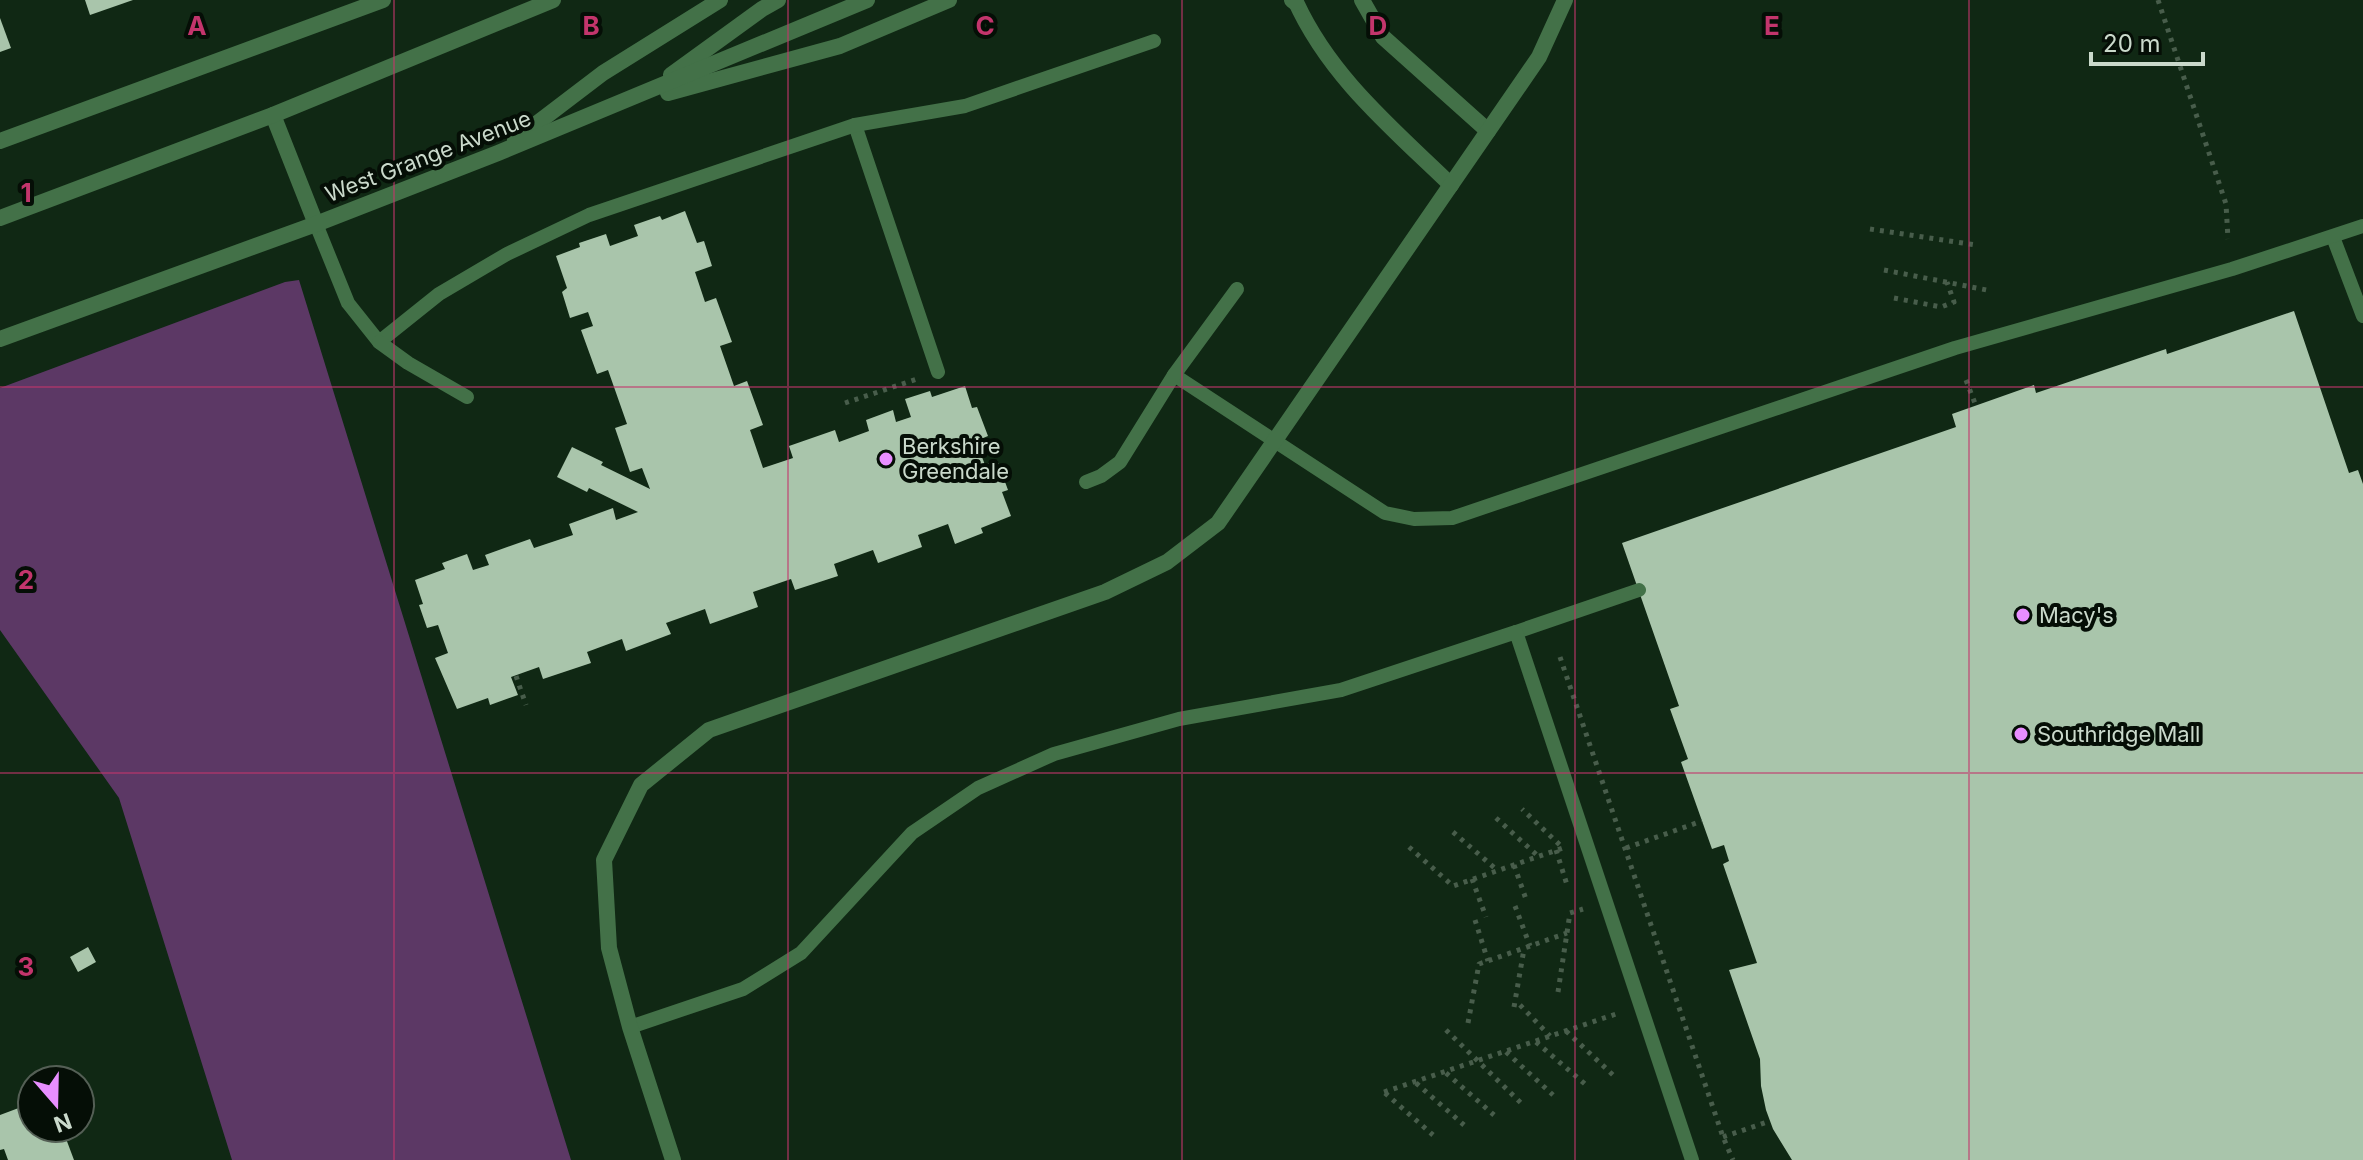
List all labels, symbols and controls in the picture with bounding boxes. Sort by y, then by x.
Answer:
text: A [187,10,207,41]
text: B [582,10,600,41]
text: C [975,10,995,41]
text: D [1369,10,1387,41]
text: E [1764,10,1780,41]
scale bar [2091,16,2203,66]
text: 20 m [2103,29,2161,58]
street label: West Grange Avenue [321,105,535,207]
text: 1 [20,177,32,208]
place label: Berkshire Greendale [902,433,1009,484]
marker: Berkshire Greendale [877,450,895,468]
text: 2 [18,564,34,595]
place label: Macy's [2039,602,2114,628]
marker: Macy's [2014,606,2032,624]
place label: Southridge Mall [2037,721,2200,747]
marker: Southridge Mall [2012,725,2030,743]
text: 3 [18,951,34,982]
north arrow [16,1064,96,1144]
text: N [51,1108,75,1138]

